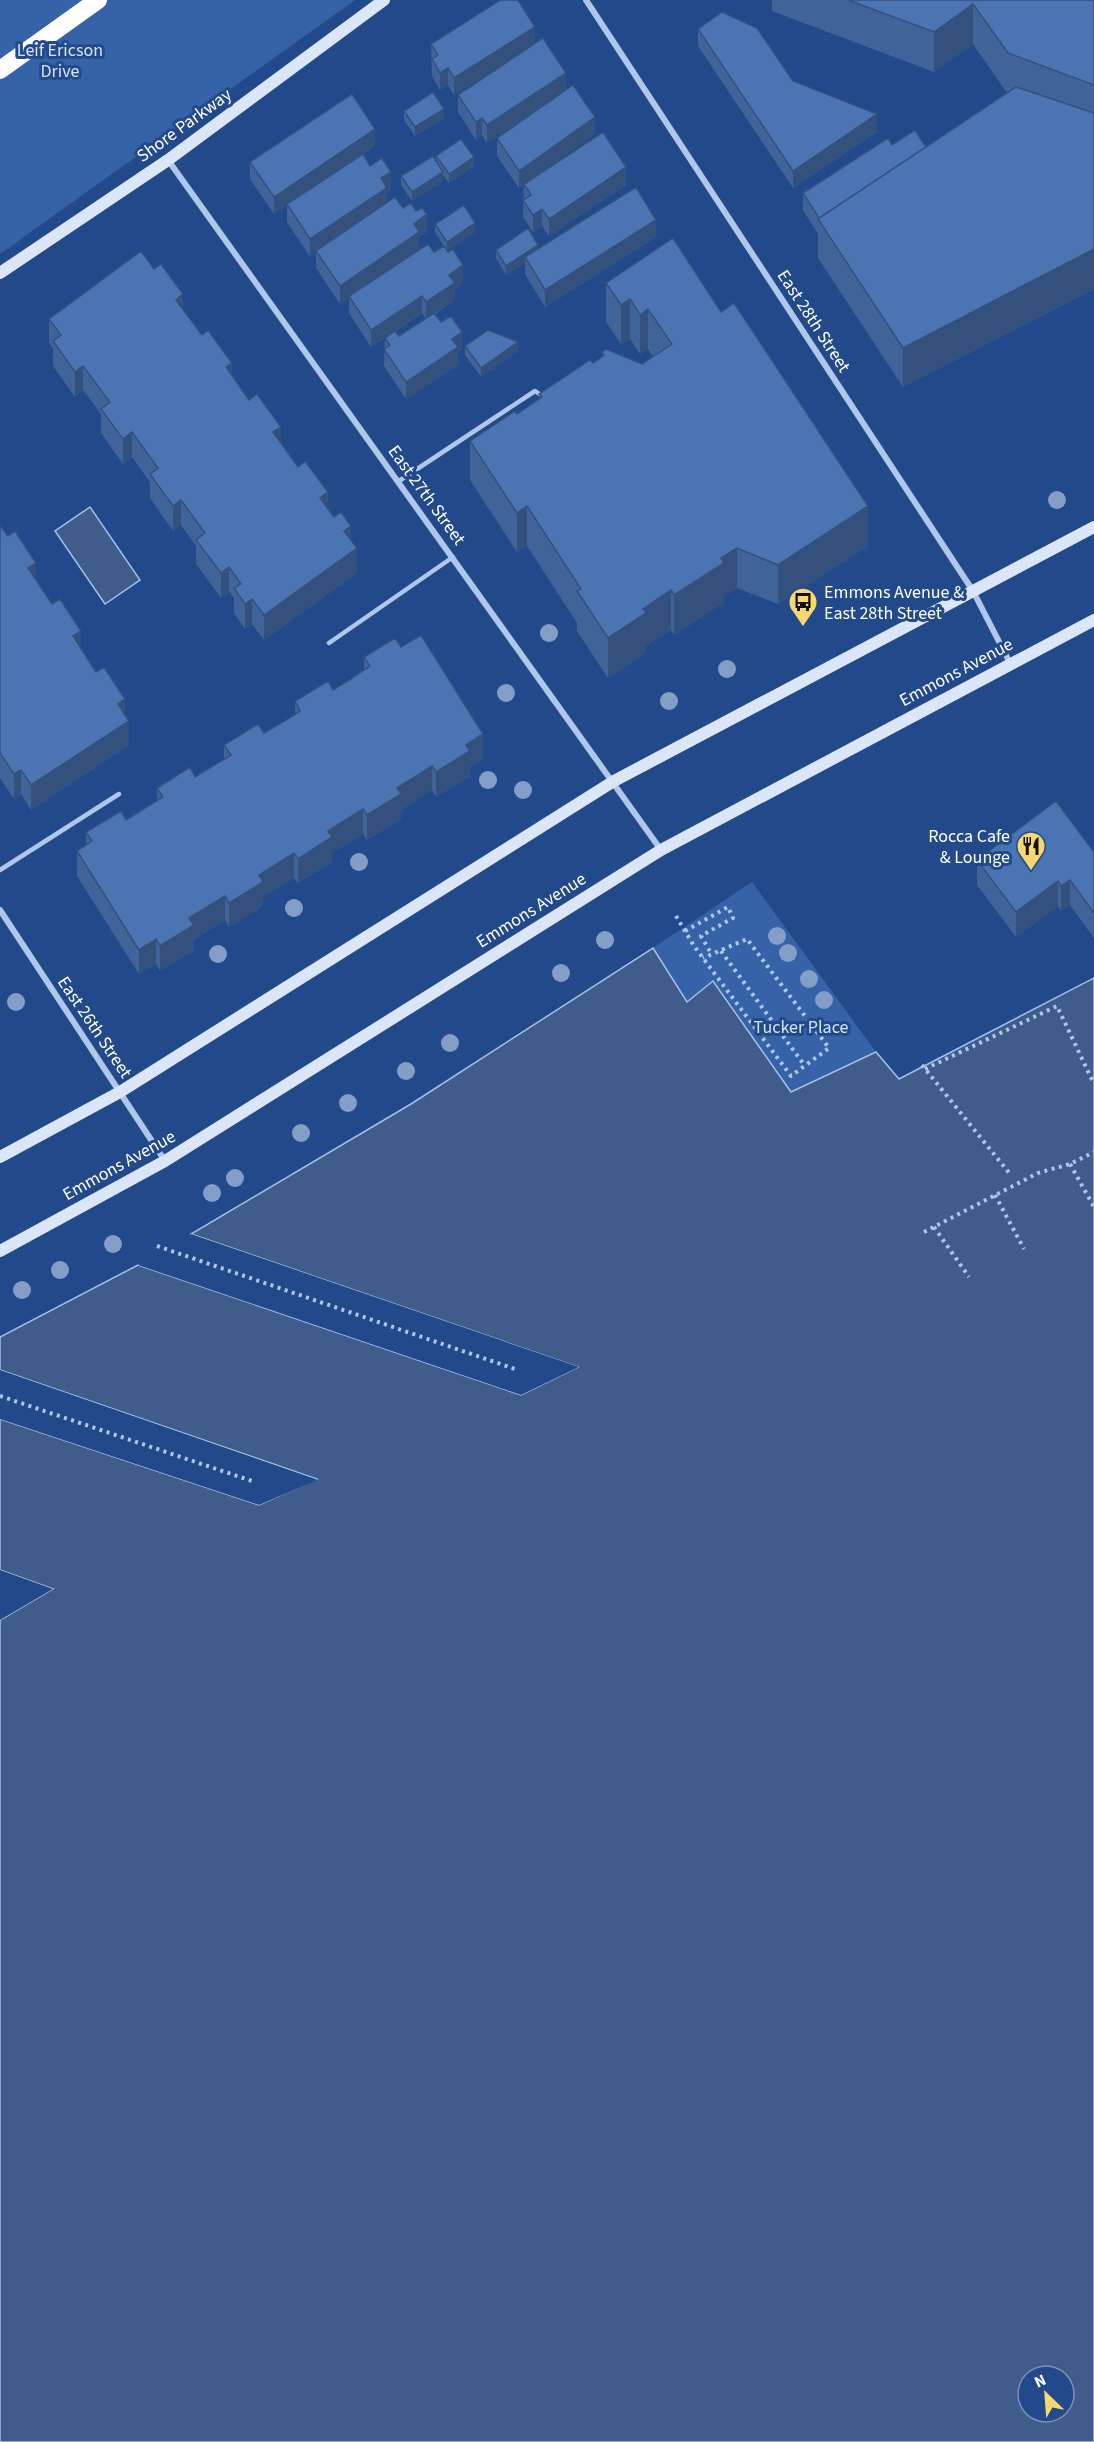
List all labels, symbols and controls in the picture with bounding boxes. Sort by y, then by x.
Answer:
park label: Leif Ericson Drive [17,38,103,84]
street label: Shore Parkway [132,82,237,168]
street label: East 28th Street [771,265,856,378]
street label: East 27th Street [382,440,471,550]
place label: Emmons Avenue & East 28th Street [824,580,964,626]
bus stop icon: Emmons Avenue & East 28th Street [787,586,819,628]
street label: Emmons Avenue [895,632,1018,713]
place label: Rocca Cafe & Lounge [928,824,1010,870]
restaurant icon: Rocca Cafe & Lounge [1015,830,1047,872]
street label: Emmons Avenue [471,867,591,954]
street label: East 26th Street [51,971,138,1083]
park label: Tucker Place [754,1015,848,1040]
street label: Emmons Avenue [58,1124,180,1207]
north arrow [1016,2364,1076,2424]
text: N [1031,2369,1050,2394]

